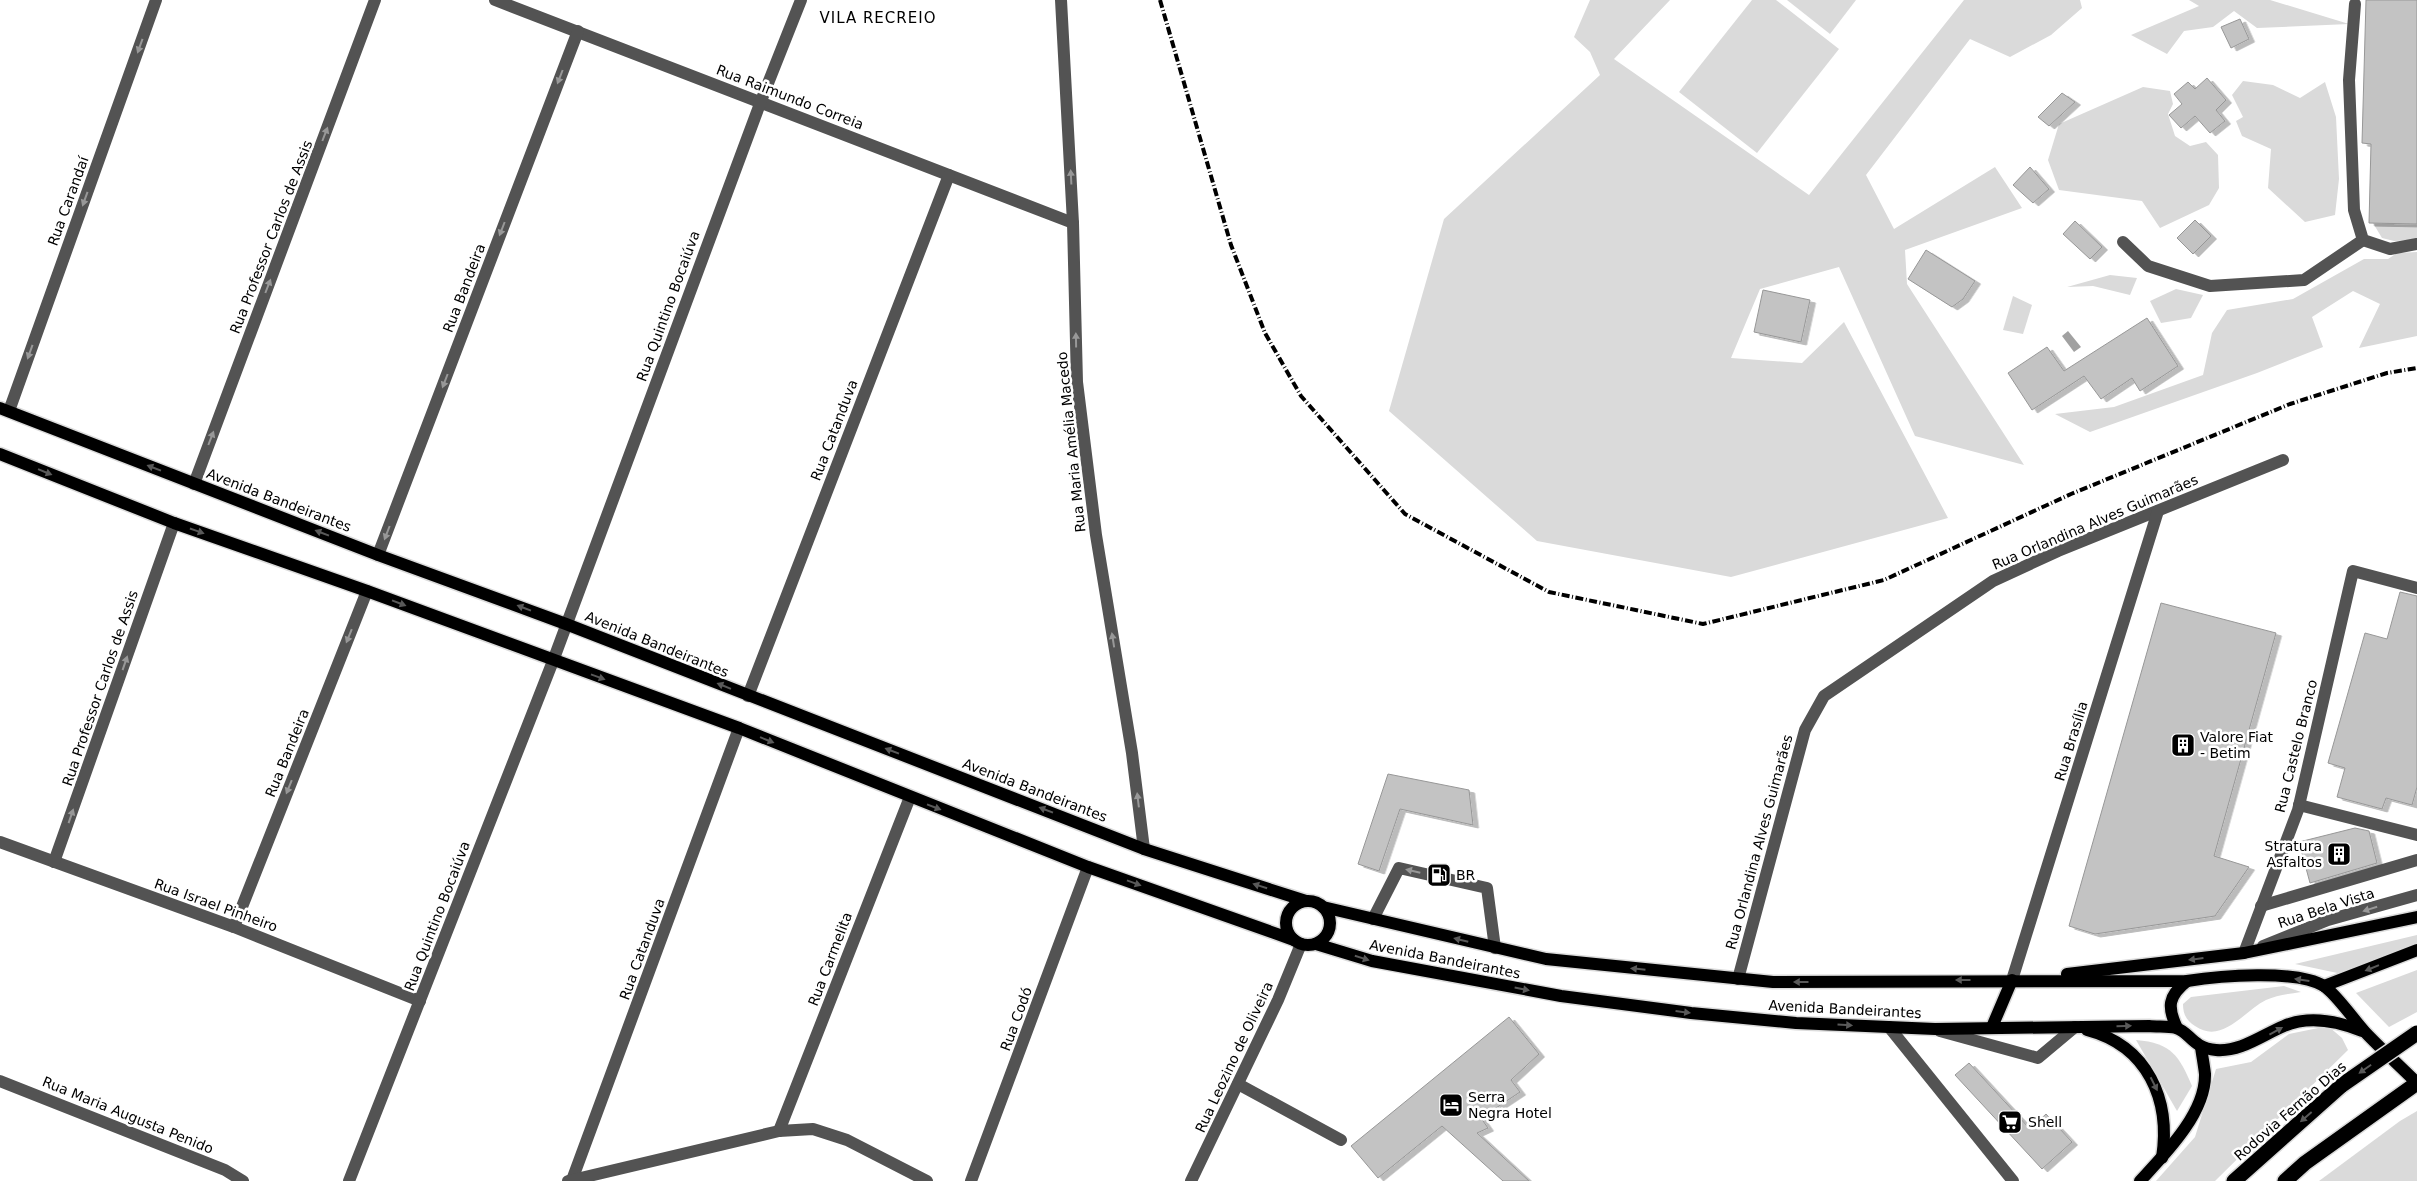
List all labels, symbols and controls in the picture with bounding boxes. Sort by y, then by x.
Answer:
district label: VILA RECREIO [820,9,936,27]
one-way arrow [135,39,143,54]
street label: Rua Raimundo Correia [714,61,866,133]
one-way arrow [556,70,564,85]
one-way arrow [321,126,329,141]
street label: Rua Professor Carlos de Assis [227,138,315,336]
street label: Rua Carandaí [44,153,92,248]
one-way arrow [1066,169,1074,185]
one-way arrow [81,192,89,207]
one-way arrow [498,222,506,236]
street label: Rua Quintino Bocaiúva [633,229,703,383]
street label: Rua Bandeira [440,241,488,335]
one-way arrow [264,278,272,293]
one-way arrow [1072,331,1080,347]
one-way arrow [26,345,34,360]
street label: Rua Maria Amélia Macedo [1054,351,1088,533]
one-way arrow [441,374,449,389]
street label: Rua Catanduva [807,377,861,483]
one-way arrow [207,430,215,445]
one-way arrow [146,464,161,471]
street label: Avenida Bandeirantes [205,465,353,535]
one-way arrow [38,468,53,476]
street label: Rua Orlandina Alves Guimarães [1990,471,2200,573]
one-way arrow [383,525,390,540]
one-way arrow [189,528,204,535]
one-way arrow [314,529,329,536]
street label: Rua Professor Carlos de Assis [59,588,141,788]
one-way arrow [392,599,407,607]
one-way arrow [517,604,532,611]
street label: Avenida Bandeirantes [583,608,731,680]
one-way arrow [345,629,353,644]
one-way arrow [1109,631,1117,647]
one-way arrow [121,655,129,670]
one-way arrow [591,674,606,682]
street label: Rua Castelo Branco [2272,678,2320,814]
one-way arrow [716,682,731,690]
street label: Rua Brasília [2051,699,2091,783]
street label: Rua Bandeira [262,707,312,799]
place label: Valore Fiat - Betim [2200,729,2274,761]
building icon: Valore Fiat - Betim [2170,732,2196,758]
street label: Rua Orlandina Alves Guimarães [1723,733,1795,951]
one-way arrow [760,736,774,744]
one-way arrow [884,747,899,755]
street label: Avenida Bandeirantes [961,755,1109,825]
one-way arrow [285,780,292,795]
one-way arrow [1134,792,1142,808]
one-way arrow [927,803,942,811]
one-way arrow [1038,806,1053,814]
one-way arrow [67,809,75,824]
place label: Stratura Asfaltos [2265,838,2322,870]
street label: Rua Quintino Bocaiúva [401,839,473,993]
building icon: Stratura Asfaltos [2326,841,2352,867]
fuel station icon: BR [1426,862,1452,888]
one-way arrow [1406,867,1421,875]
place label: BR [1456,867,1476,883]
street label: Rua Israel Pinheiro [152,875,280,935]
one-way arrow [1127,879,1142,887]
one-way arrow [1252,882,1267,889]
street label: Rua Bela Vista [2276,885,2376,931]
street label: Rua Catanduva [616,896,668,1002]
one-way arrow [2363,905,2378,913]
street label: Rua Carmelita [805,910,855,1008]
one-way arrow [1453,936,1468,944]
street label: Avenida Bandeirantes [1368,937,1522,981]
one-way arrow [1355,955,1370,963]
one-way arrow [2188,955,2204,963]
one-way arrow [1630,964,1646,972]
one-way arrow [2364,964,2379,972]
one-way arrow [1955,976,1971,984]
one-way arrow [2294,976,2310,984]
one-way arrow [1793,978,1809,986]
street label: Rua Leozino de Oliveira [1192,979,1276,1135]
street label: Rua Codó [997,985,1035,1053]
one-way arrow [1514,985,1529,993]
street label: Avenida Bandeirantes [1768,997,1922,1021]
one-way arrow [1675,1008,1691,1016]
one-way arrow [1837,1021,1853,1029]
one-way arrow [2116,1022,2132,1030]
one-way arrow [2268,1027,2283,1035]
street label: Rodovia Fernão Dias [2231,1058,2349,1164]
one-way arrow [2358,1064,2372,1074]
street label: Rua Maria Augusta Penido [40,1073,216,1157]
one-way arrow [2150,1077,2158,1091]
place label: Serra Negra Hotel [1468,1089,1552,1121]
hotel icon: Serra Negra Hotel [1438,1092,1464,1118]
supermarket icon: Shell [1997,1109,2023,1135]
one-way arrow [2299,1112,2312,1123]
place label: Shell [2028,1114,2062,1130]

